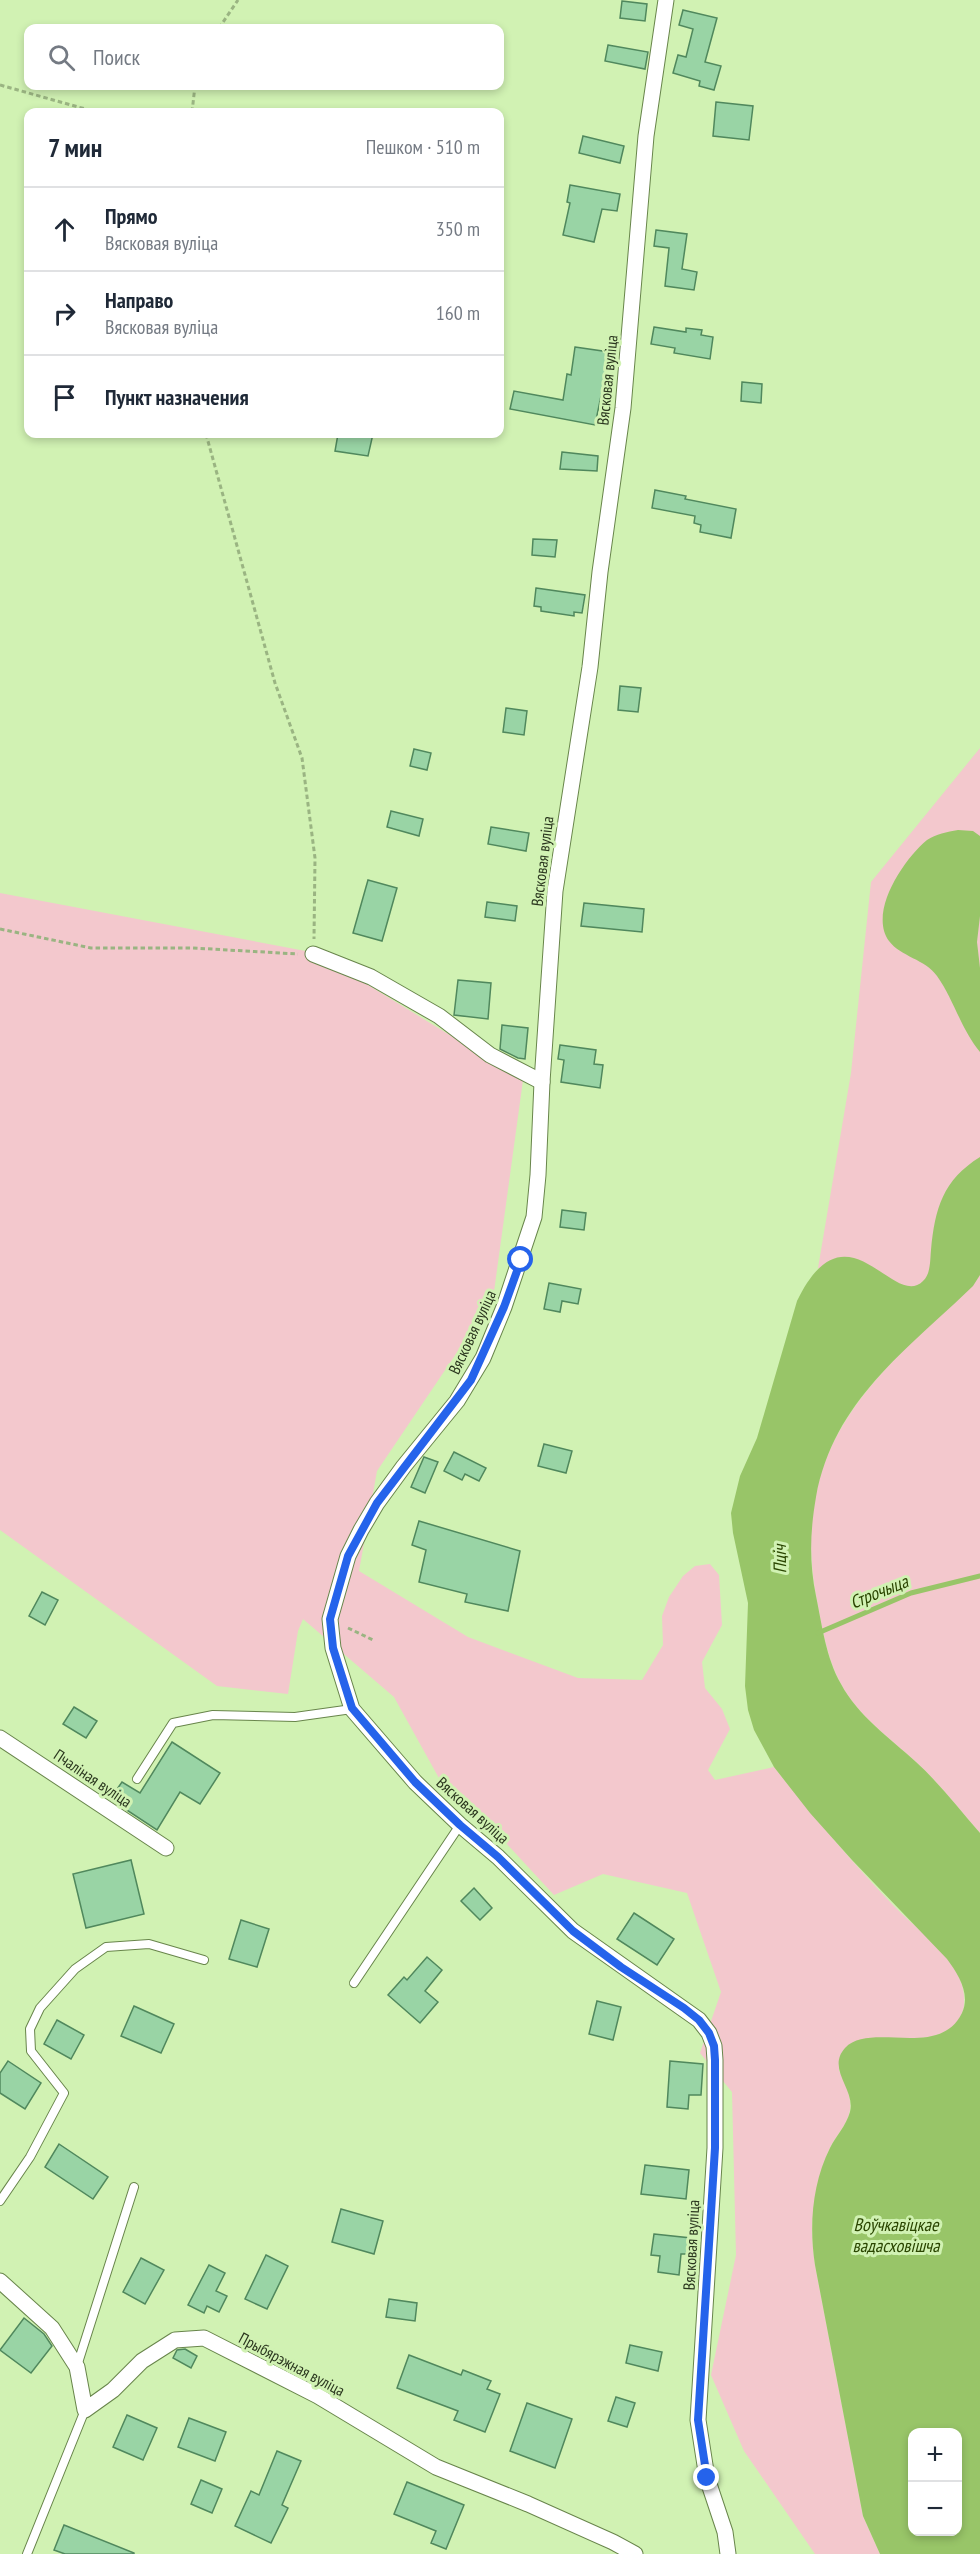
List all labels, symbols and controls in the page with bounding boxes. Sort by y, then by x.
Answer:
search box [24,24,504,90]
icon: search [45,41,78,74]
text: Поиск [93,43,140,71]
text: 7 мин [48,131,102,164]
text: Пешком · 510 m [366,134,480,160]
text: Прямо [105,202,158,230]
icon: ahead [48,213,81,246]
text: 350 m [436,216,480,242]
text: Вясковая вуліца [105,230,218,256]
text: Направо [105,286,173,314]
icon: right [48,297,81,330]
text: 160 m [436,300,480,326]
text: Вясковая вуліца [105,314,218,340]
street label: Вясковая вуліца [592,334,622,426]
icon: arrive [48,381,81,414]
text: Пункт назначения [105,383,249,411]
street label: Вясковая вуліца [527,815,557,907]
route start [507,1246,533,1272]
street label: Вясковая вуліца [444,1287,500,1377]
water label: Пціч [768,1543,791,1573]
water label: Строчыца [846,1569,912,1614]
street label: Пчаліная вуліца [50,1745,136,1811]
street label: Вясковая вуліца [433,1772,513,1848]
street label: Вясковая вуліца [679,2199,703,2291]
water label: Воўчкавіцкае вадасховішча [853,2213,940,2257]
street label: Прыбярэжная вуліца [236,2328,348,2400]
map controls [908,2428,962,2536]
button: + [908,2428,962,2482]
route end [693,2464,719,2490]
button: − [908,2482,962,2536]

